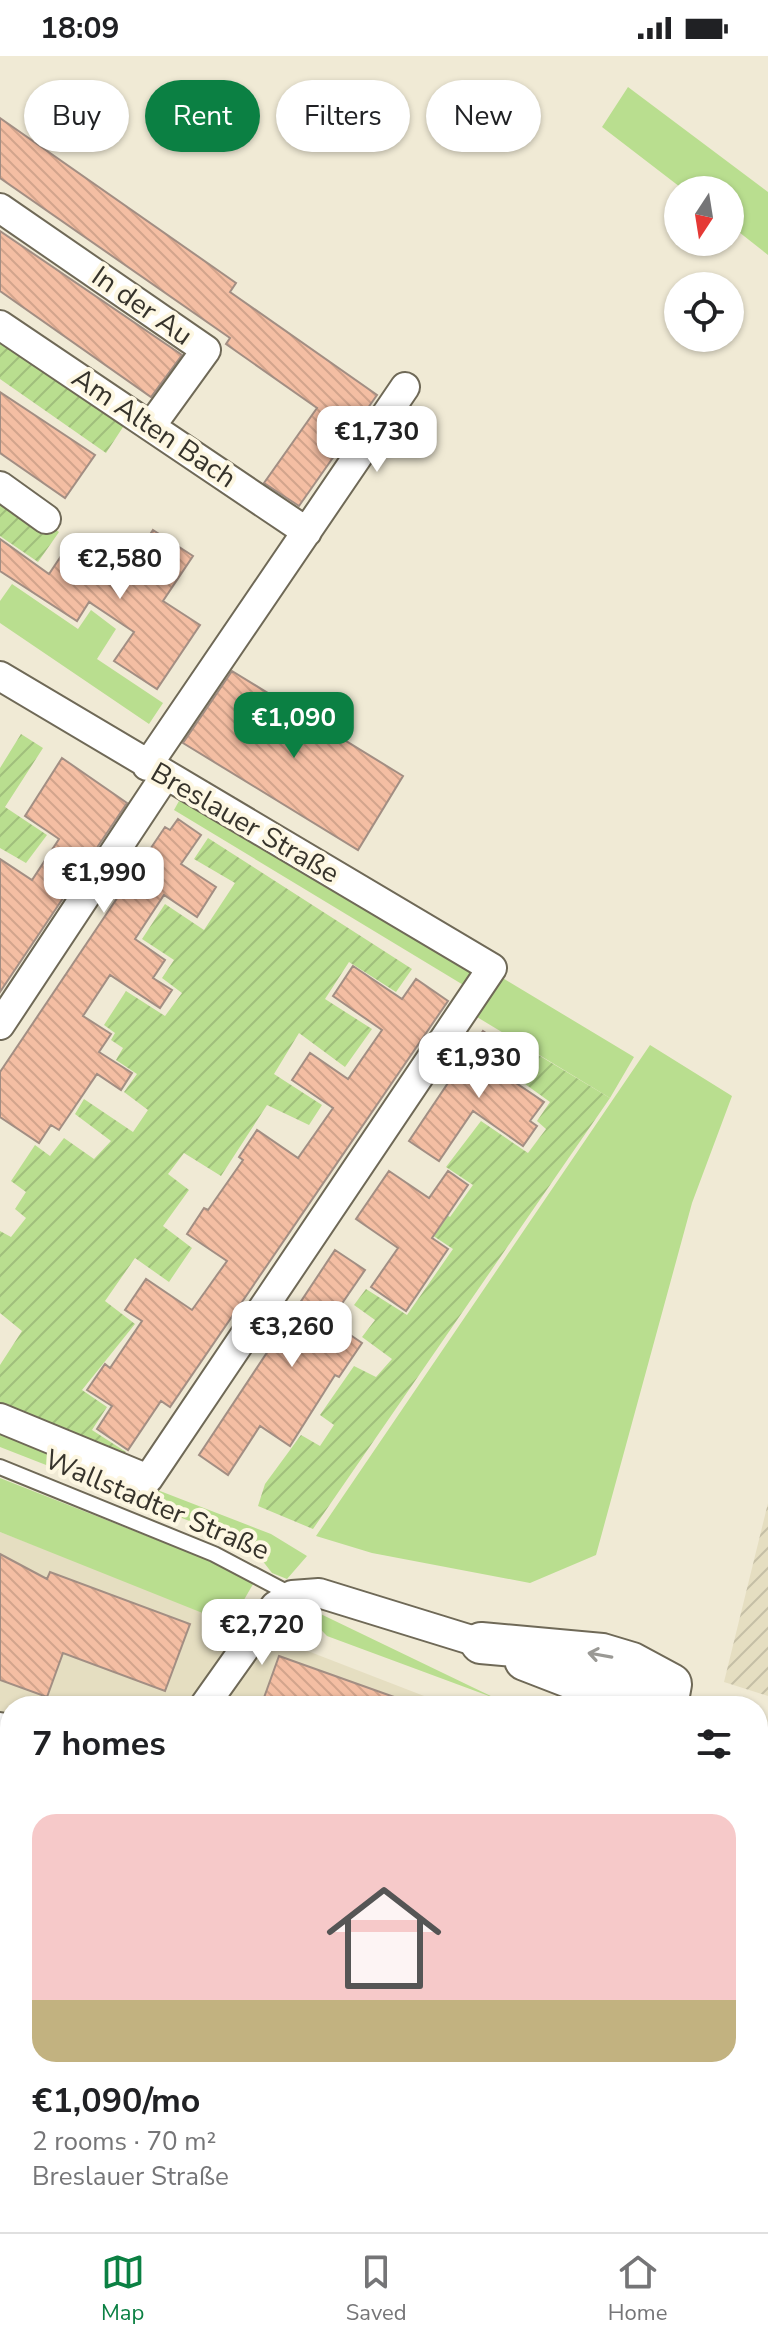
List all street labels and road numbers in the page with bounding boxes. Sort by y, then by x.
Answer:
street label: In der Au [84,258,200,354]
street label: Am Alten Bach [64,359,244,497]
street label: Breslauer Straße [144,754,346,892]
street label: Wallstadter Straße [39,1441,275,1569]

